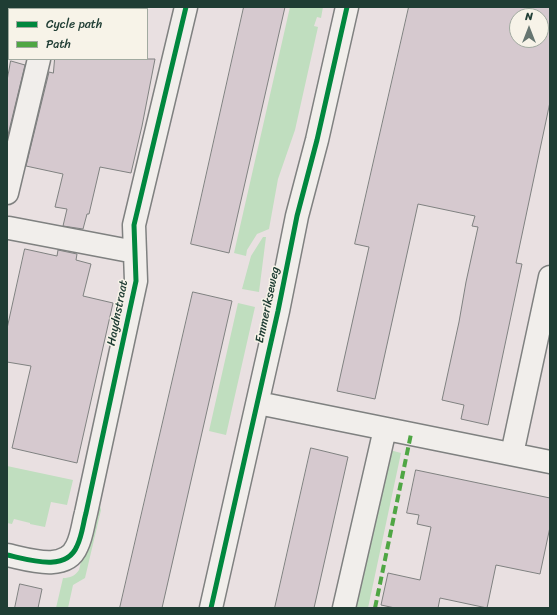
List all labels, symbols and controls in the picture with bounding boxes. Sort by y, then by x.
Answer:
text: N [525,7,533,26]
legend [8,8,148,60]
north arrow [509,8,549,48]
text: Cycle path [46,13,102,35]
text: Path [46,33,71,55]
street label: Emmerikseweg [253,266,283,344]
street label: Haydnstraat [105,279,131,347]

